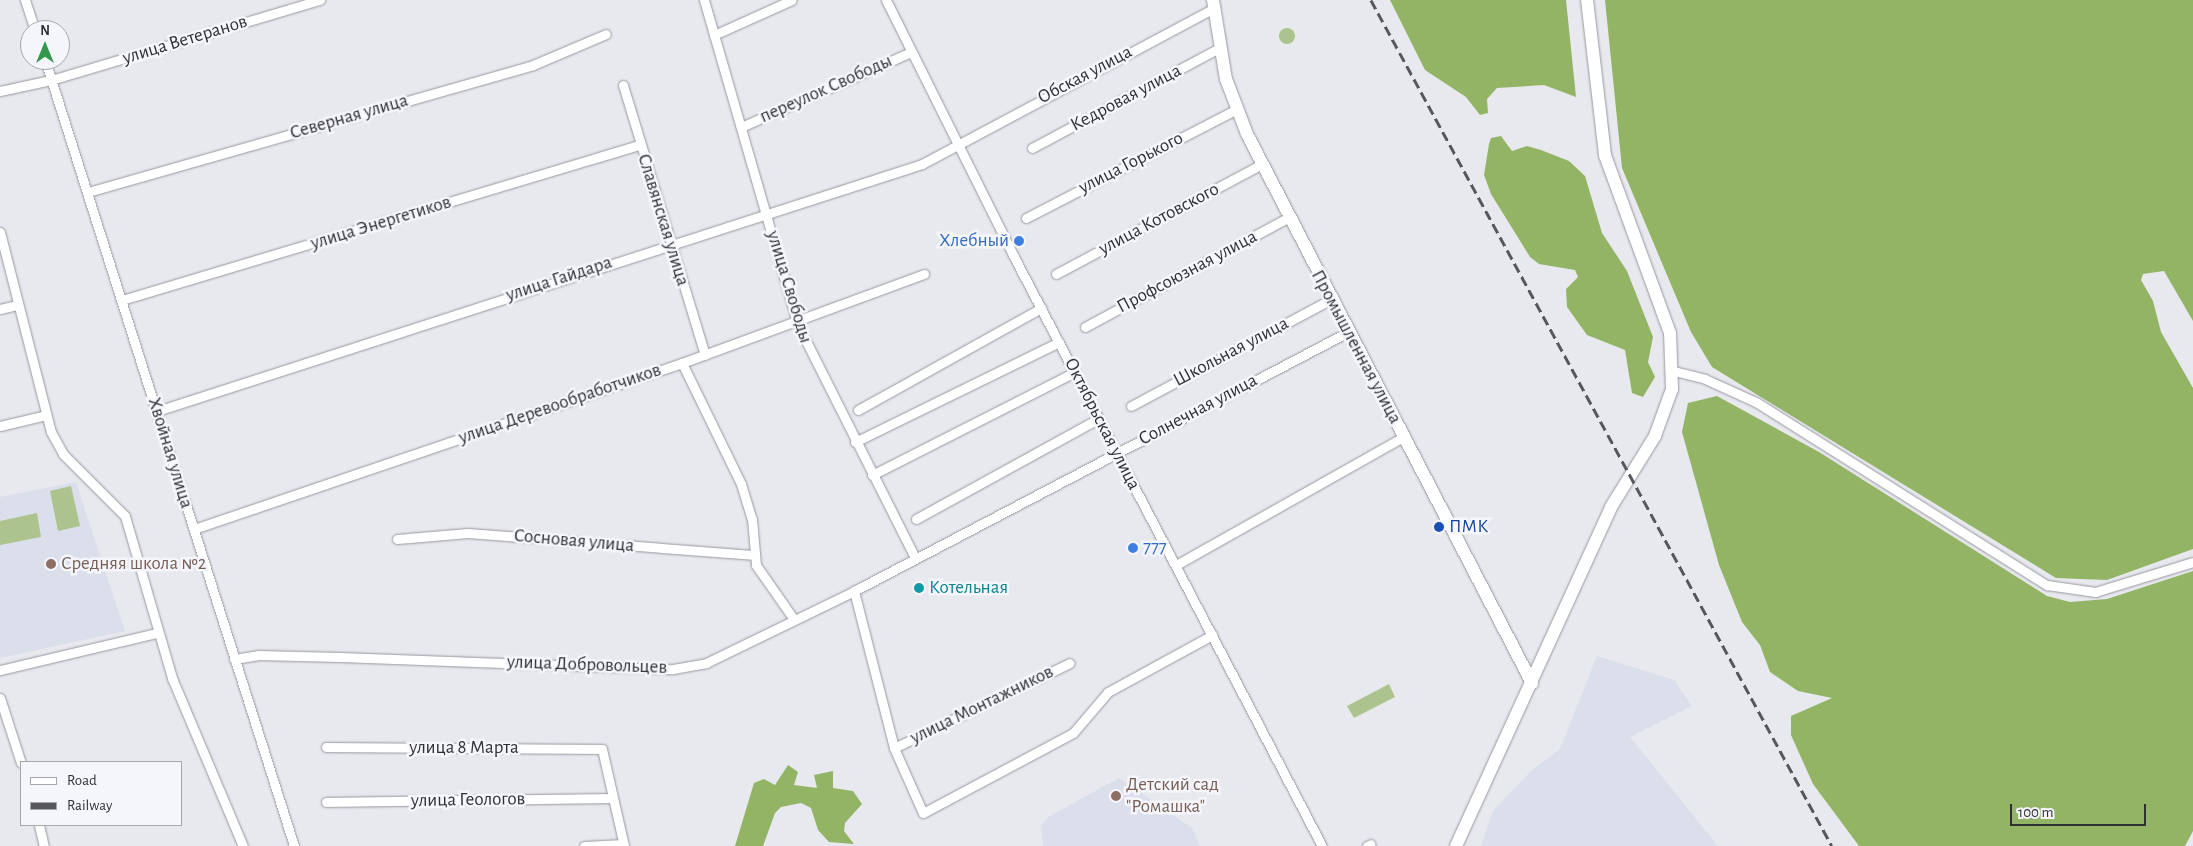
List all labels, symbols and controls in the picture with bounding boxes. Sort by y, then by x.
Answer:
street label: улица Ветеранов [120,10,250,70]
north arrow [20,20,70,70]
text: N [40,24,50,38]
street label: Обская улица [1034,41,1136,109]
street label: переулок Свободы [756,50,896,128]
street label: Кедровая улица [1067,59,1185,137]
street label: Северная улица [287,89,411,145]
street label: улица Горького [1075,127,1187,199]
street label: Славянская улица [632,151,694,289]
street label: улица Котовского [1095,178,1223,260]
street label: улица Энергетиков [308,191,454,255]
street label: Профсоюзная улица [1113,225,1261,319]
street label: улица Свободы [761,228,817,346]
place label: Хлебный [939,230,1009,252]
marker: Хлебный [1013,235,1025,247]
street label: улица Гайдара [503,251,615,307]
street label: Промышленная улица [1306,266,1406,428]
street label: Школьная улица [1169,312,1293,392]
street label: Октябрьская улица [1059,354,1145,494]
street label: улица Деревообработчиков [456,359,664,449]
street label: Солнечная улица [1135,369,1261,451]
street label: Хвойная улица [142,395,198,511]
place label: ПМК [1449,516,1488,538]
marker: ПМК [1433,521,1445,533]
street label: Сосновая улица [513,524,635,558]
place label: 777 [1143,537,1167,559]
marker: 777 [1127,542,1139,554]
place label: Средняя школа №2 [61,553,206,575]
marker: Средняя школа №2 [45,558,57,570]
place label: Котельная [929,577,1008,599]
marker: Котельная [913,582,925,594]
street label: улица Добровольцев [507,651,667,679]
street label: улица Монтажников [907,660,1057,750]
street label: улица 8 Марта [409,737,519,759]
legend [20,761,182,826]
text: Road [67,773,97,788]
place label: Детский сад "Ромашка" [1126,774,1219,818]
street label: улица Геологов [411,788,525,812]
marker: Детский сад "Ромашка" [1110,790,1122,802]
scale bar [2013,794,2149,826]
text: Railway [67,798,112,813]
text: 100 m [2018,805,2053,820]

